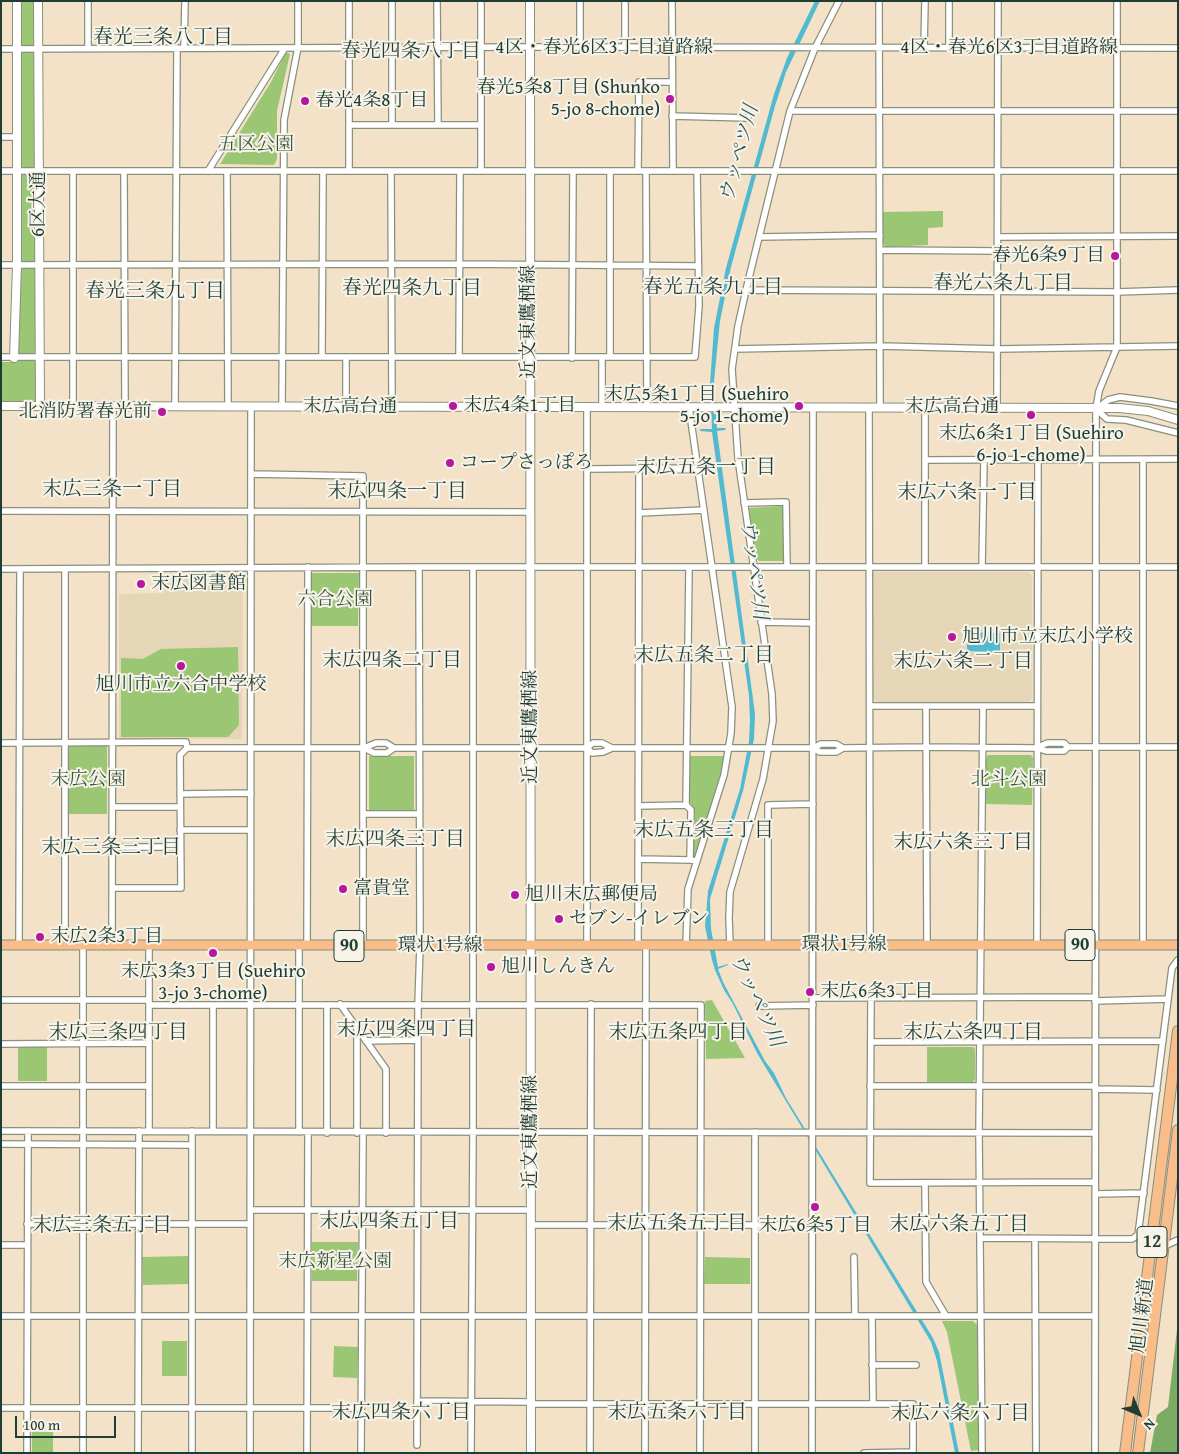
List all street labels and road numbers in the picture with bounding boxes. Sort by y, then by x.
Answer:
street label: 4区・春光6区3丁目道路線 [495,37,713,59]
street label: 4区・春光6区3丁目道路線 [900,37,1118,59]
street label: 6区大通 [28,171,50,237]
street label: 近文東鷹栖線 [518,265,540,379]
street label: 末広高台通 [303,396,397,418]
street label: 末広高台通 [905,396,999,418]
street label: 近文東鷹栖線 [520,670,542,784]
road number: 90 [334,930,364,961]
road number: 90 [1065,930,1095,960]
street label: 環状1号線 [801,934,887,956]
street label: 環状1号線 [397,935,483,957]
street label: 近文東鷹栖線 [520,1075,542,1189]
road number: 12 [1137,1226,1167,1258]
street label: 旭川新道 [1127,1277,1159,1355]

